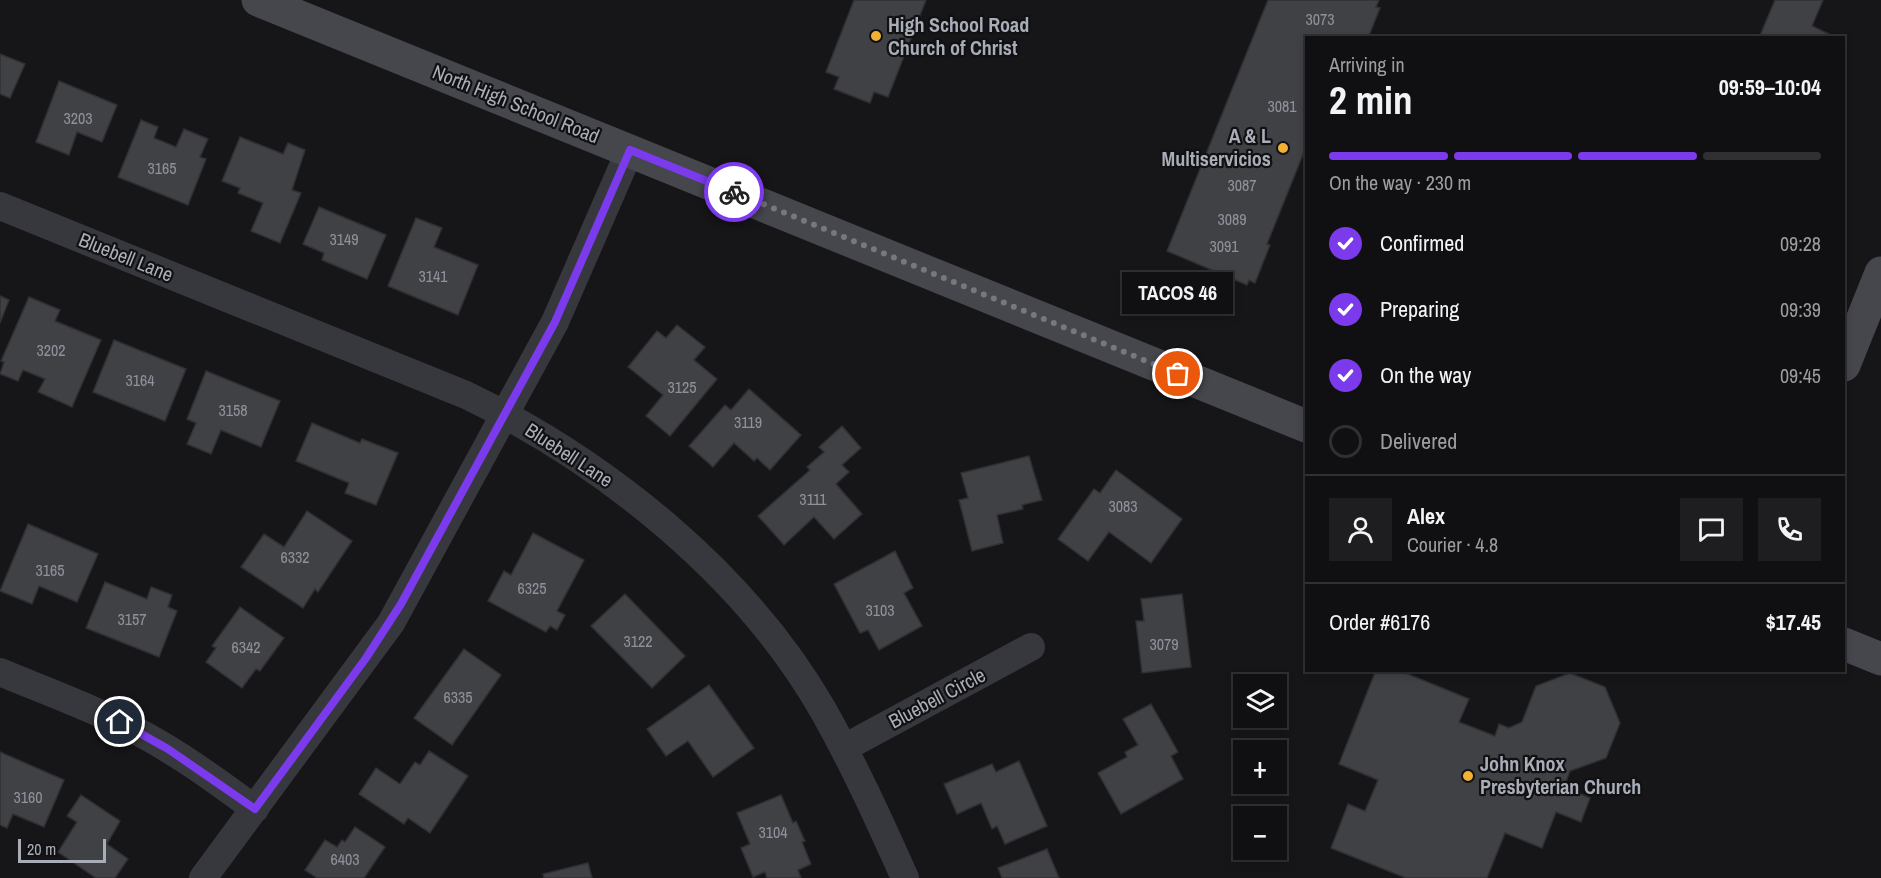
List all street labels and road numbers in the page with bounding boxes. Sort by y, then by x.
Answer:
street label: North High School Road [429,58,604,149]
street label: Bluebell Lane [75,225,177,288]
street label: Bluebell Lane [520,416,618,493]
street label: Bluebell Circle [884,661,990,734]

